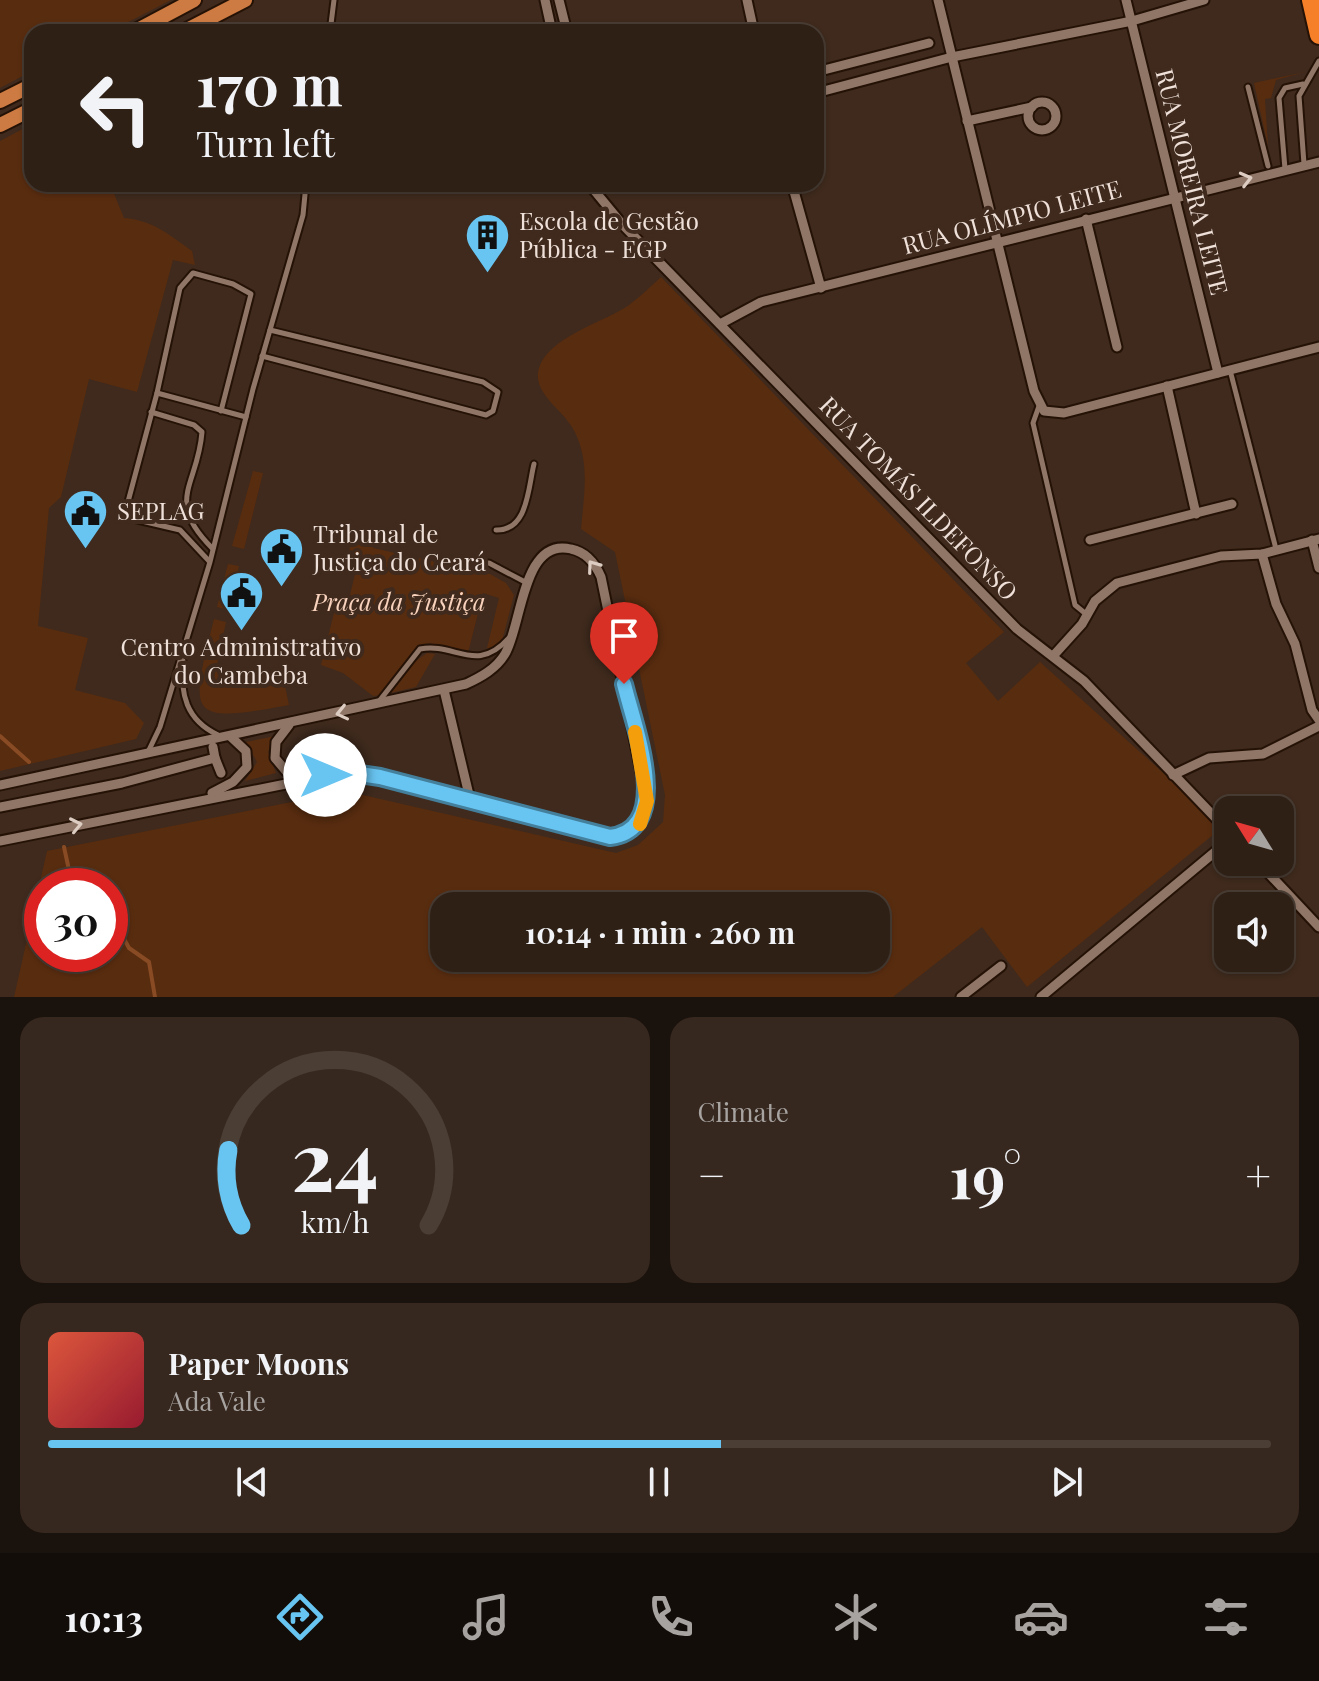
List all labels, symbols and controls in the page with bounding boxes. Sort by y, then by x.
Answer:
text: 170 m [196,46,343,121]
icon: left [64,56,168,160]
street label: RUA MOREIRA LEITE [1149,65,1237,298]
text: Turn left [196,118,335,166]
street label: RUA OLÍMPIO LEITE [899,171,1124,261]
one-way arrow [1238,171,1252,188]
place label: Escola de Gestão Pública - EGP [519,204,699,264]
building icon: Escola de Gestão Pública - EGP [464,212,512,275]
street label: RUA TOMÁS ILDEFONSO [814,389,1025,606]
public building icon: SEPLAG [62,488,110,551]
place label: SEPLAG [117,494,205,526]
place label: Tribunal de Justiça do Ceará [312,517,486,577]
public building icon: Tribunal de Justiça do Ceará [258,525,306,588]
one-way arrow [588,560,603,575]
public building icon: Centro Administrativo do Cambeba [217,570,265,633]
park label: Praça da Justiça [311,585,486,617]
pin [590,602,658,684]
icon: arrive [602,614,646,658]
place label: Centro Administrativo do Cambeba [121,630,361,690]
one-way arrow [336,704,350,721]
position arrow [283,733,367,817]
north arrow [1214,796,1294,876]
map controls [1214,796,1294,972]
one-way arrow [69,817,83,834]
speed limit sign: 30 [24,868,128,972]
button: sound [1214,892,1294,972]
text: 10:14 · 1 min · 260 m [525,912,795,952]
text: Climate [698,1094,789,1129]
text: 24 [291,1102,378,1213]
text: 19° [949,1134,1022,1214]
text: − [698,1144,726,1203]
text: + [1245,1144,1271,1203]
text: km/h [300,1202,369,1240]
text: Paper Moons [168,1343,349,1383]
text: Ada Vale [168,1383,266,1418]
icon: previous [230,1460,274,1504]
icon: pause [637,1460,681,1504]
icon: next [1045,1460,1089,1504]
icon: directions [272,1589,328,1645]
icon: music [458,1589,514,1645]
icon: phone [643,1589,699,1645]
icon: climate [828,1589,884,1645]
icon: car [1013,1589,1069,1645]
icon: filters [1198,1589,1254,1645]
text: 10:13 [65,1593,143,1641]

